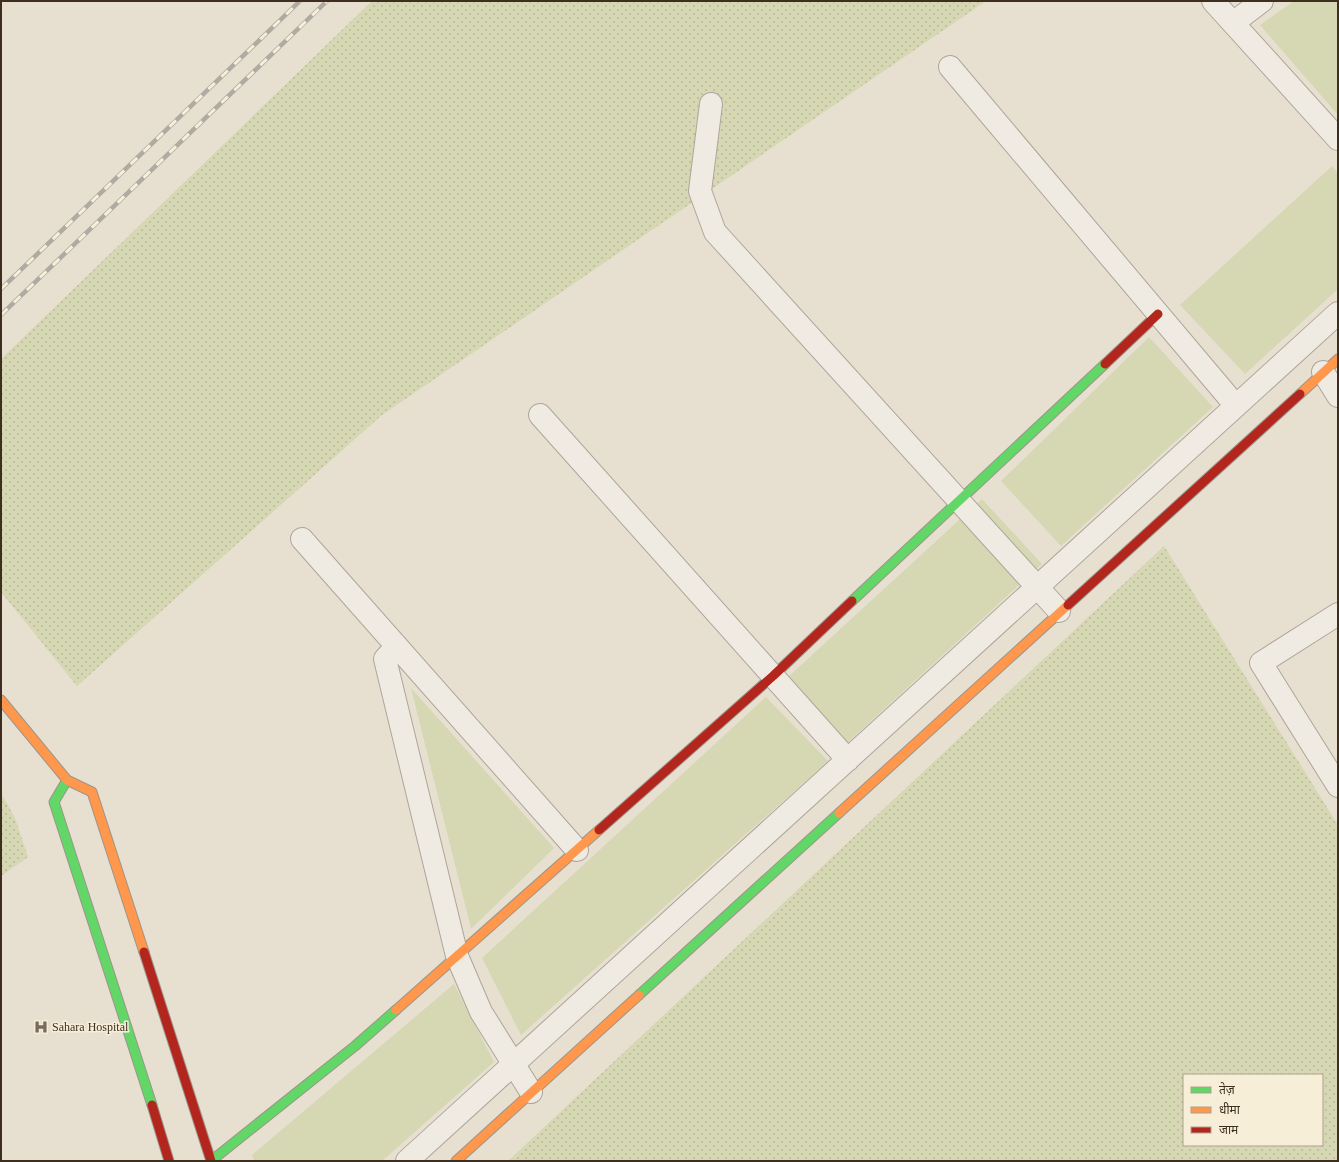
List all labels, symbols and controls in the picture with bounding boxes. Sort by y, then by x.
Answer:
hospital icon: Sahara Hospital [33,1019,49,1035]
place label: Sahara Hospital [52,1020,129,1034]
legend [1183,1074,1323,1146]
text: तेज़ [1219,1082,1236,1097]
text: धीमा [1219,1102,1241,1117]
text: जाम [1219,1123,1239,1137]

